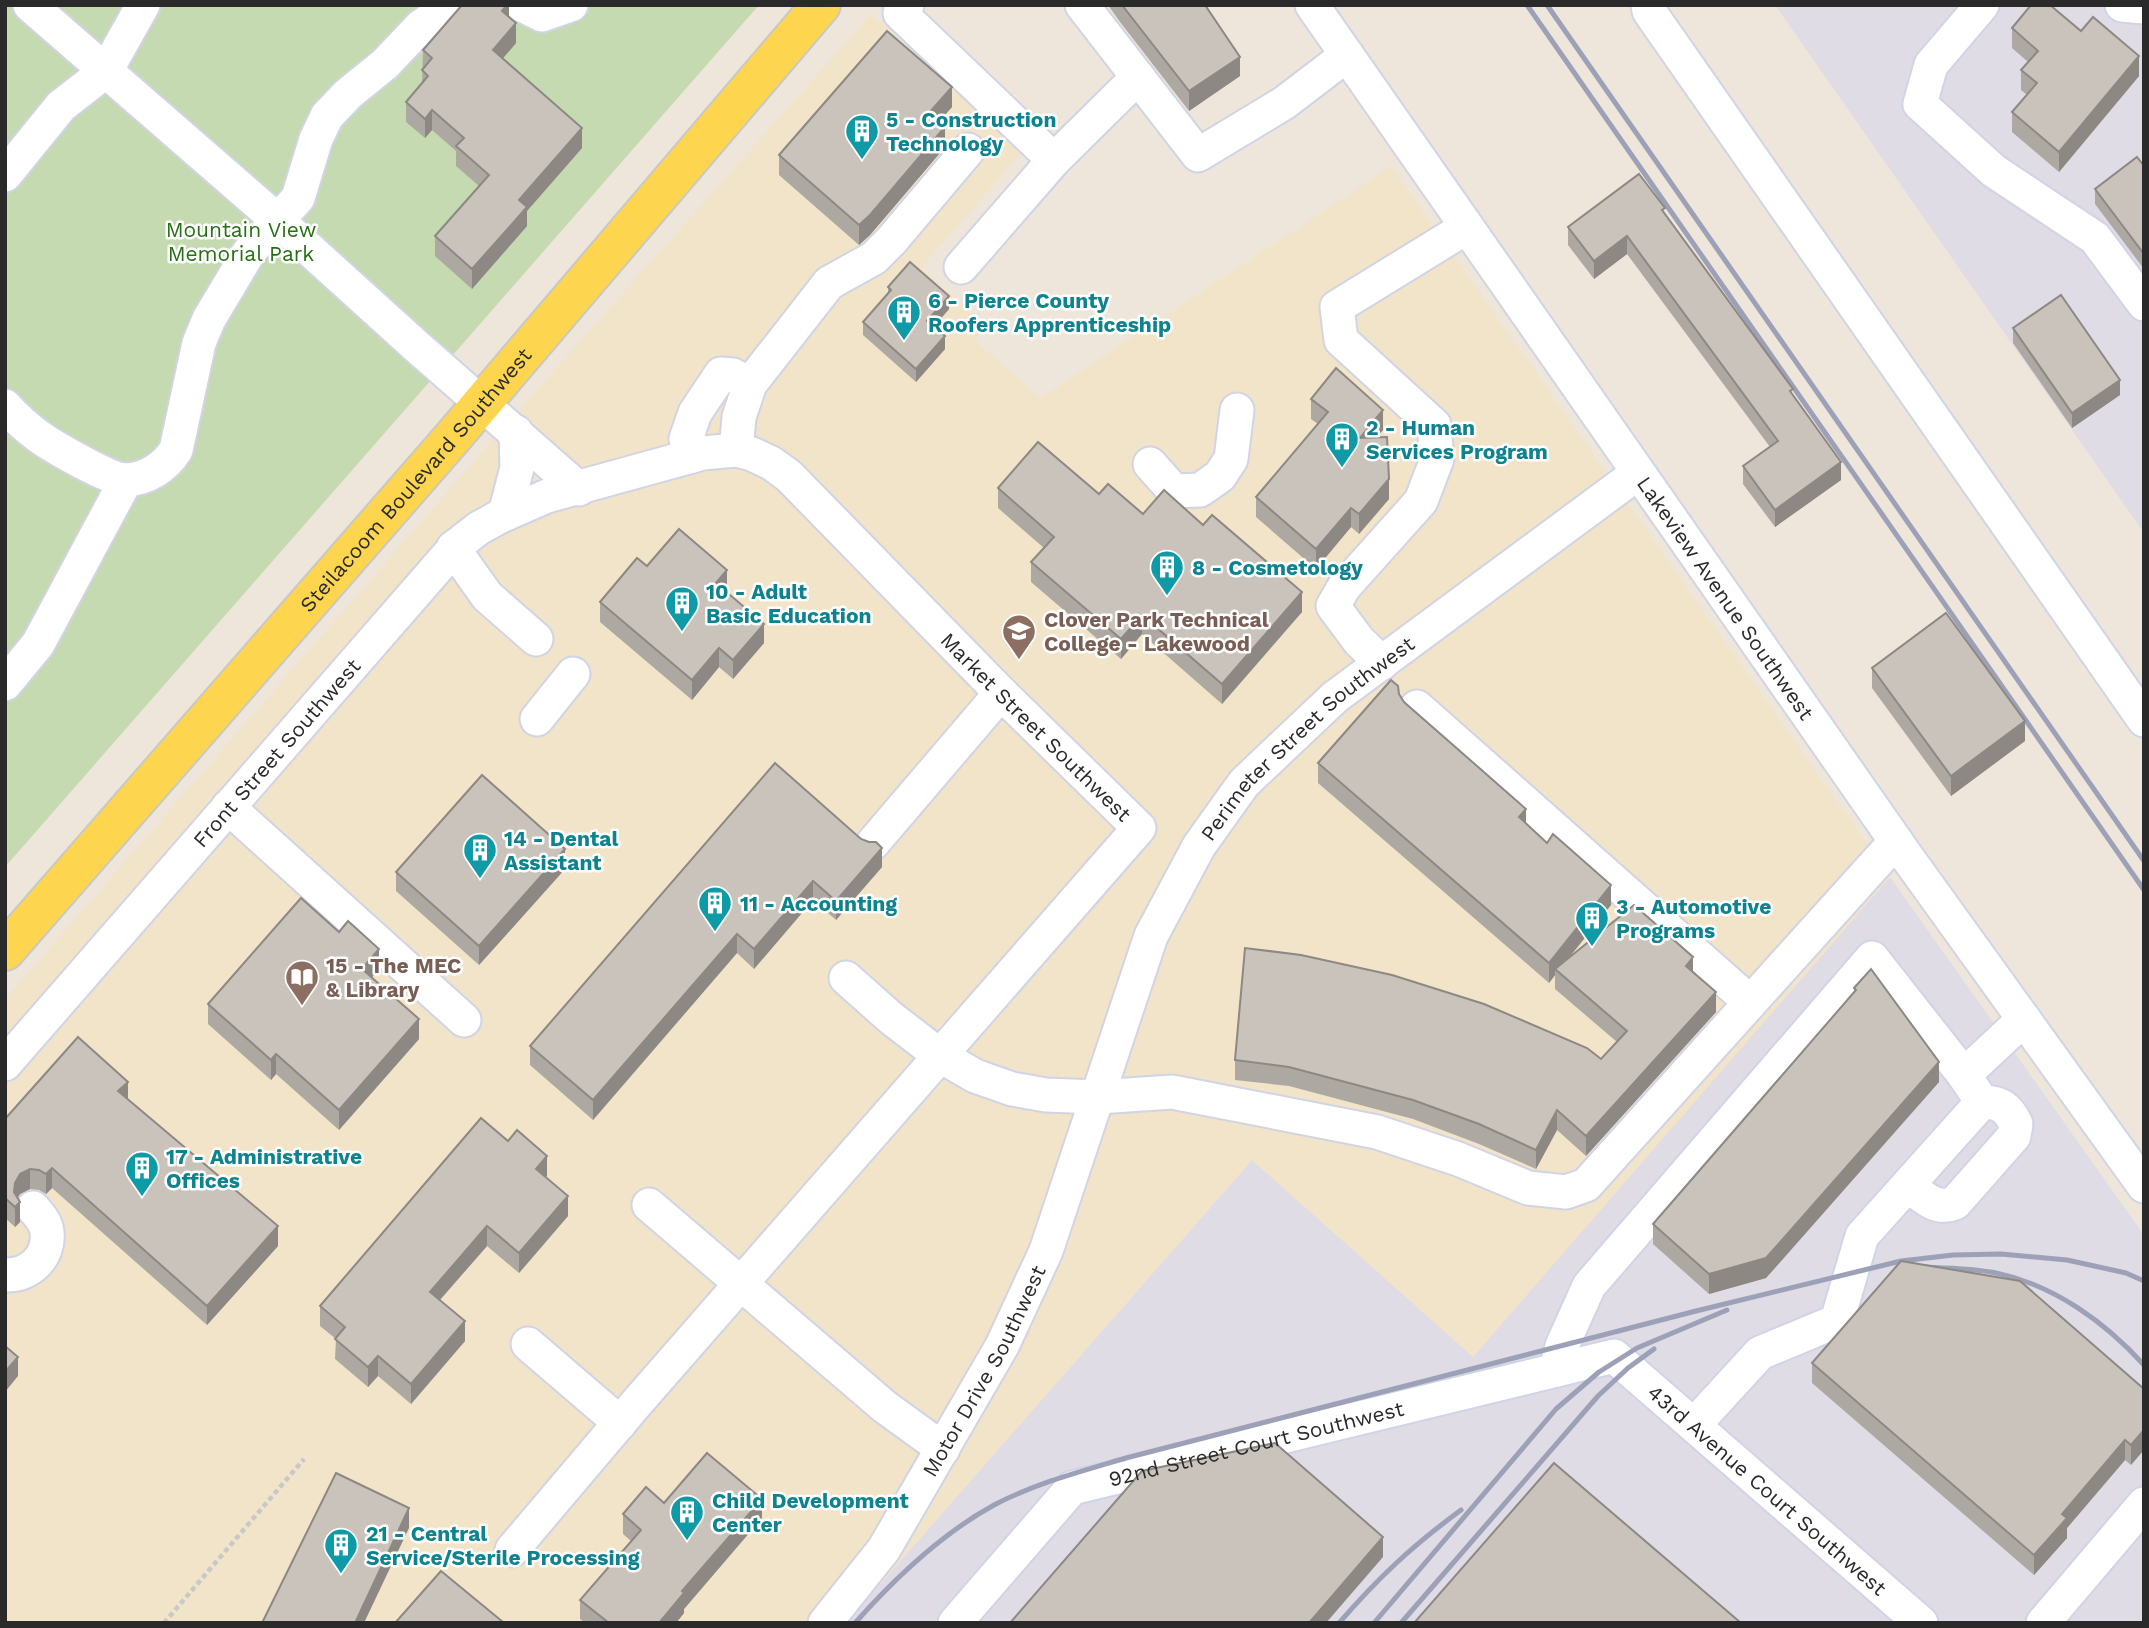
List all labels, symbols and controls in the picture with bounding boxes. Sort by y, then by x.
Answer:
place label: 5 - Construction Technology [886,107,1056,156]
building icon: 5 - Construction Technology [843,112,881,161]
park label: Mountain View Memorial Park [166,217,316,266]
place label: 6 - Pierce County Roofers Apprenticeship [928,288,1171,337]
building icon: 6 - Pierce County Roofers Apprenticeship [885,293,923,342]
street label: Steilacoom Boulevard Southwest [294,342,536,617]
place label: 2 - Human Services Program [1366,415,1548,464]
building icon: 2 - Human Services Program [1323,420,1361,469]
street label: Lakeview Avenue Southwest [1632,471,1820,724]
building icon: 8 - Cosmetology [1148,548,1186,597]
place label: 8 - Cosmetology [1192,555,1363,580]
place label: 10 - Adult Basic Education [706,579,872,628]
building icon: 10 - Adult Basic Education [663,584,701,633]
place label: Clover Park Technical College - Lakewood [1044,607,1269,656]
school or university icon: Clover Park Technical College - Lakewood [1000,612,1038,661]
street label: Market Street Southwest [936,627,1137,826]
street label: Perimeter Street Southwest [1195,630,1419,845]
street label: Front Street Southwest [187,653,365,852]
place label: 14 - Dental Assistant [504,826,618,875]
building icon: 14 - Dental Assistant [461,831,499,880]
building icon: 11 - Accounting [696,884,734,933]
place label: 11 - Accounting [740,891,897,916]
place label: 3 - Automotive Programs [1616,894,1771,943]
building icon: 3 - Automotive Programs [1573,899,1611,948]
place label: 15 - The MEC & Library [326,953,461,1002]
library icon: 15 - The MEC & Library [283,958,321,1007]
place label: 17 - Administrative Offices [166,1144,362,1193]
building icon: 17 - Administrative Offices [123,1149,161,1198]
street label: Motor Drive Southwest [917,1261,1050,1481]
street label: 43rd Avenue Court Southwest [1643,1379,1892,1600]
street label: 92nd Street Court Southwest [1106,1395,1406,1491]
place label: Child Development Center [712,1488,909,1537]
building icon: Child Development Center [668,1493,706,1542]
place label: 21 - Central Service/Sterile Processing [366,1521,640,1570]
building icon: 21 - Central Service/Sterile Processing [322,1526,360,1575]

